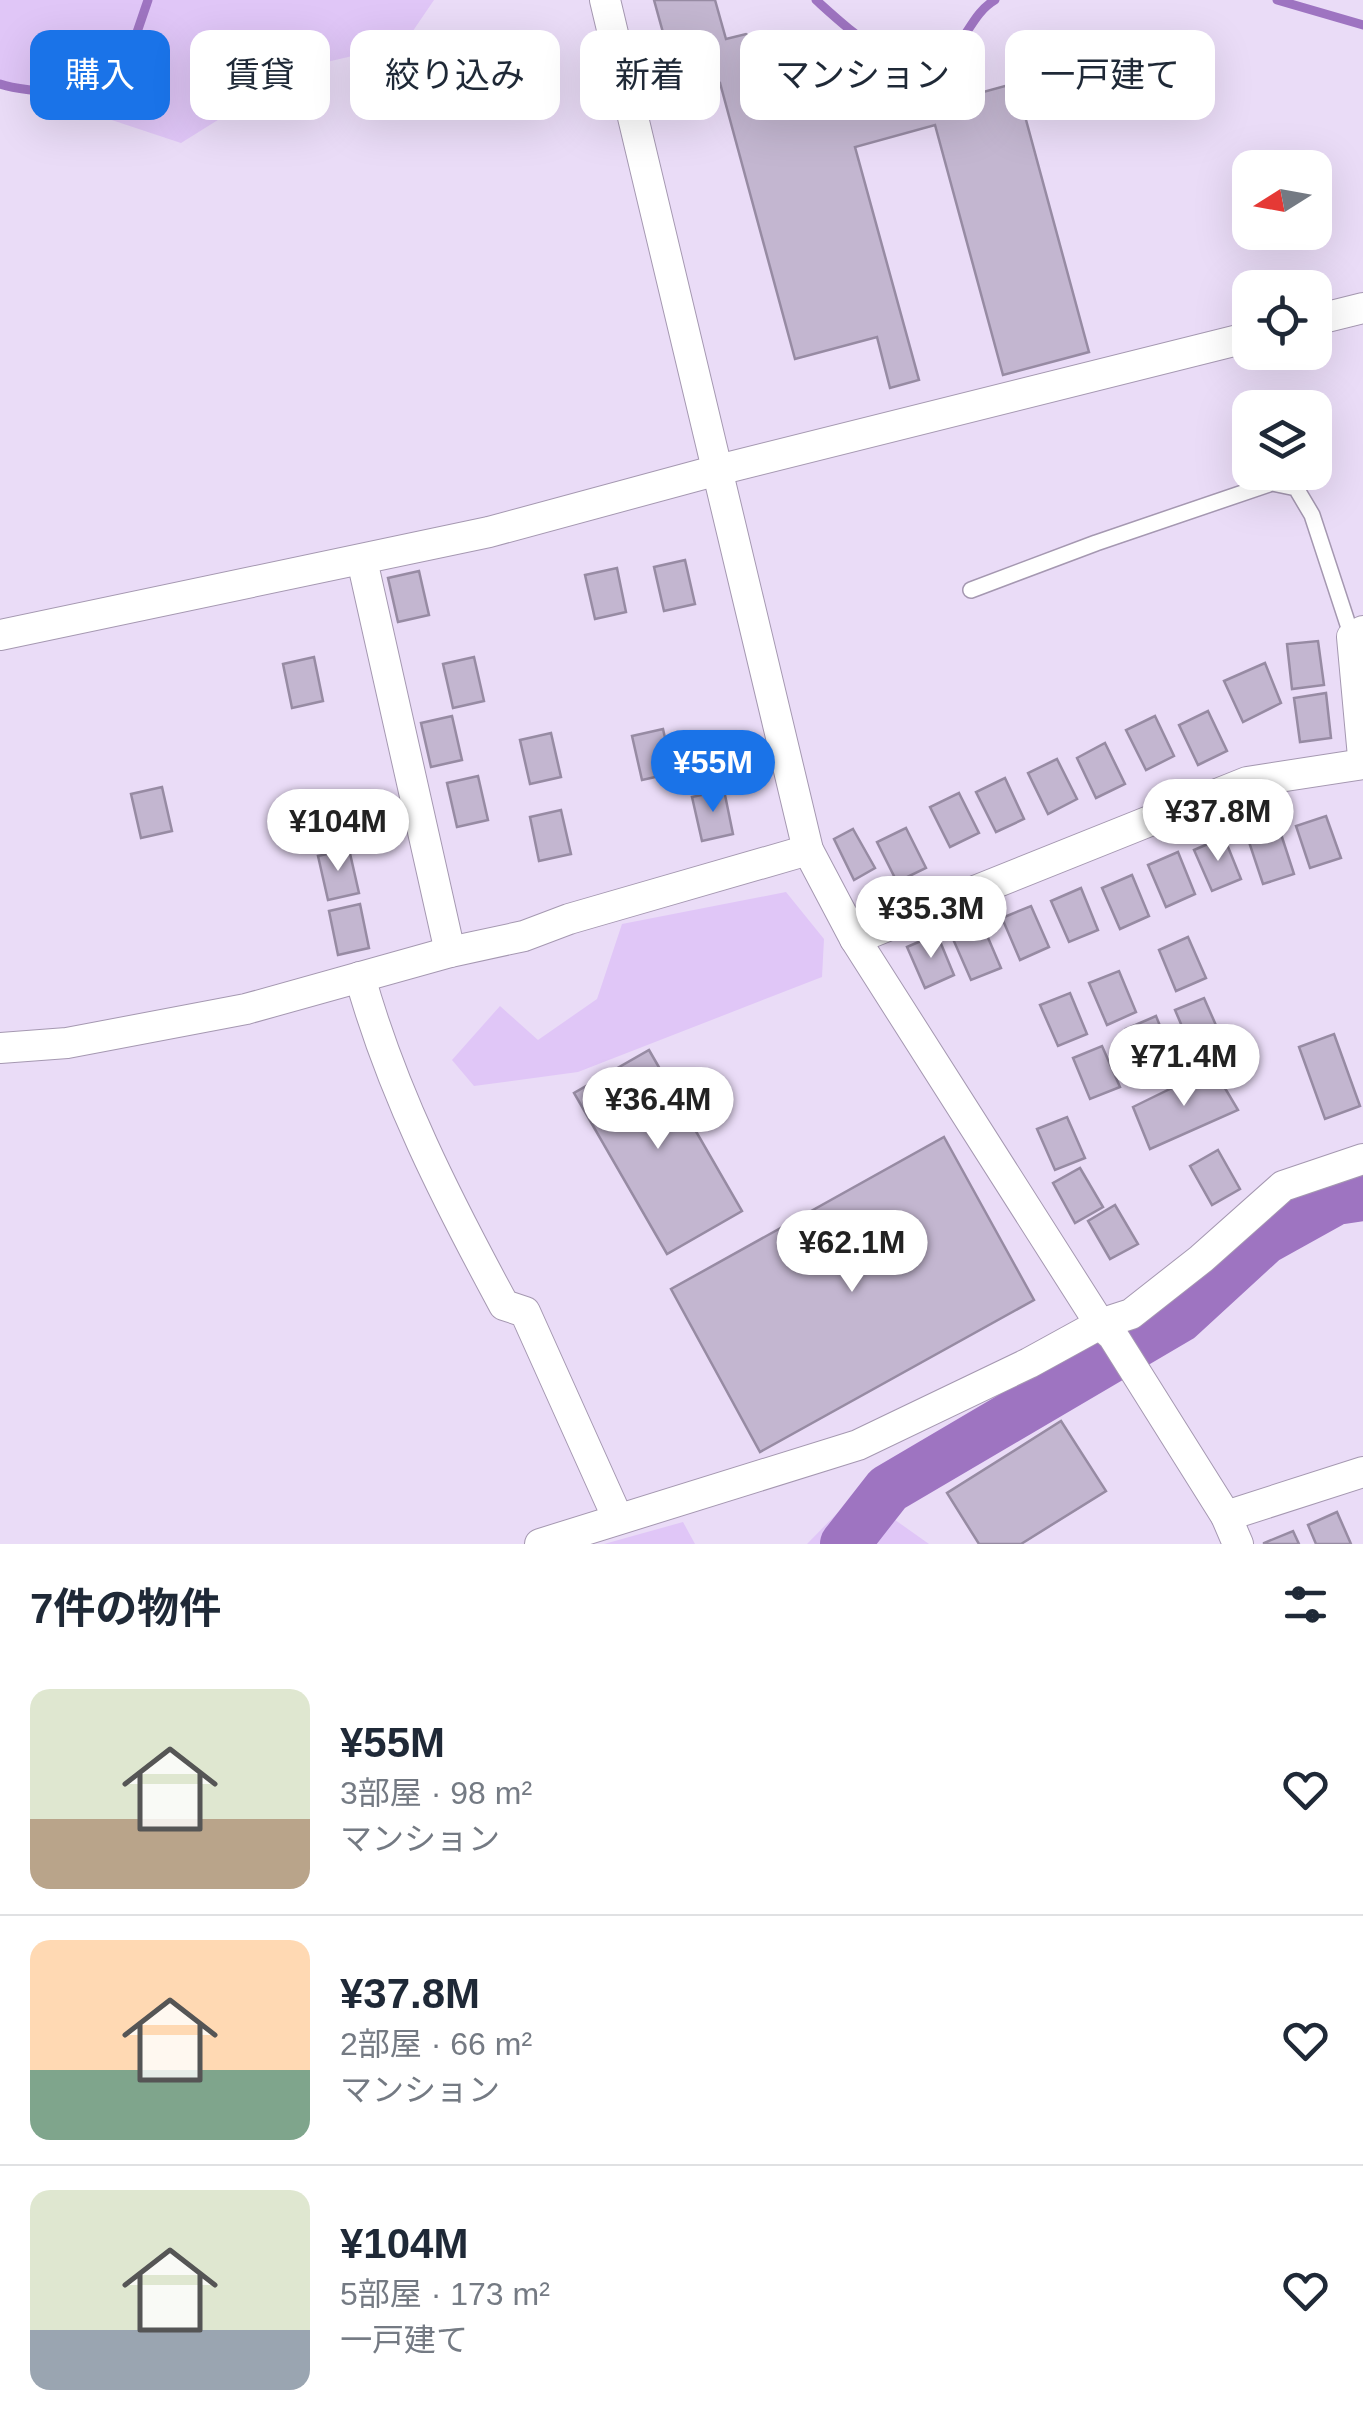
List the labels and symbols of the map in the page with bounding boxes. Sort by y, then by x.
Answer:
north arrow [1232,150,1332,250]
pin: ¥55M [654,730,772,815]
pin: ¥37.8M [1137,779,1299,864]
pin: ¥104M [268,789,408,874]
pin: ¥35.3M [850,876,1012,961]
pin: ¥71.4M [1103,1024,1265,1109]
pin: ¥36.4M [577,1067,739,1152]
pin: ¥62.1M [771,1210,933,1295]

